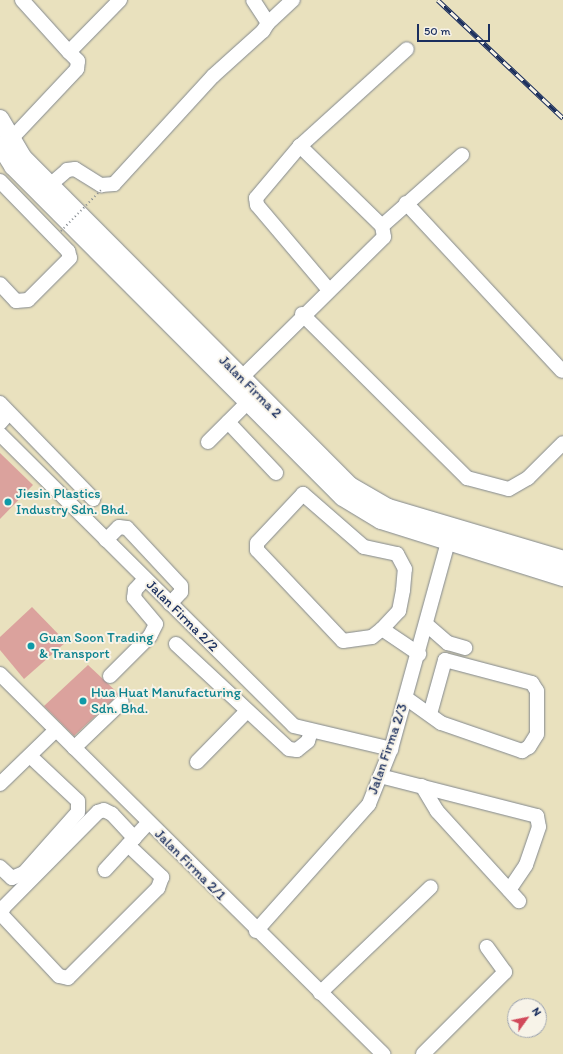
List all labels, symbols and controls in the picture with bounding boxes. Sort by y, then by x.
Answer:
scale bar [419,16,492,42]
text: 50 m [424,24,450,38]
street label: Jalan Firma 2 [216,353,284,421]
place label: Jiesin Plastics Industry Sdn. Bhd. [16,486,128,518]
marker: Jiesin Plastics Industry Sdn. Bhd. [3,497,13,507]
street label: Jalan Firma 2/2 [143,577,221,655]
place label: Guan Soon Trading & Transport [39,630,153,662]
marker: Guan Soon Trading & Transport [26,641,36,651]
place label: Hua Huat Manufacturing Sdn. Bhd. [91,685,241,718]
marker: Hua Huat Manufacturing Sdn. Bhd. [78,696,88,706]
street label: Jalan Firma 2/3 [365,702,411,796]
street label: Jalan Firma 2/1 [151,826,229,904]
north arrow [507,998,547,1038]
text: N [529,1005,544,1018]

